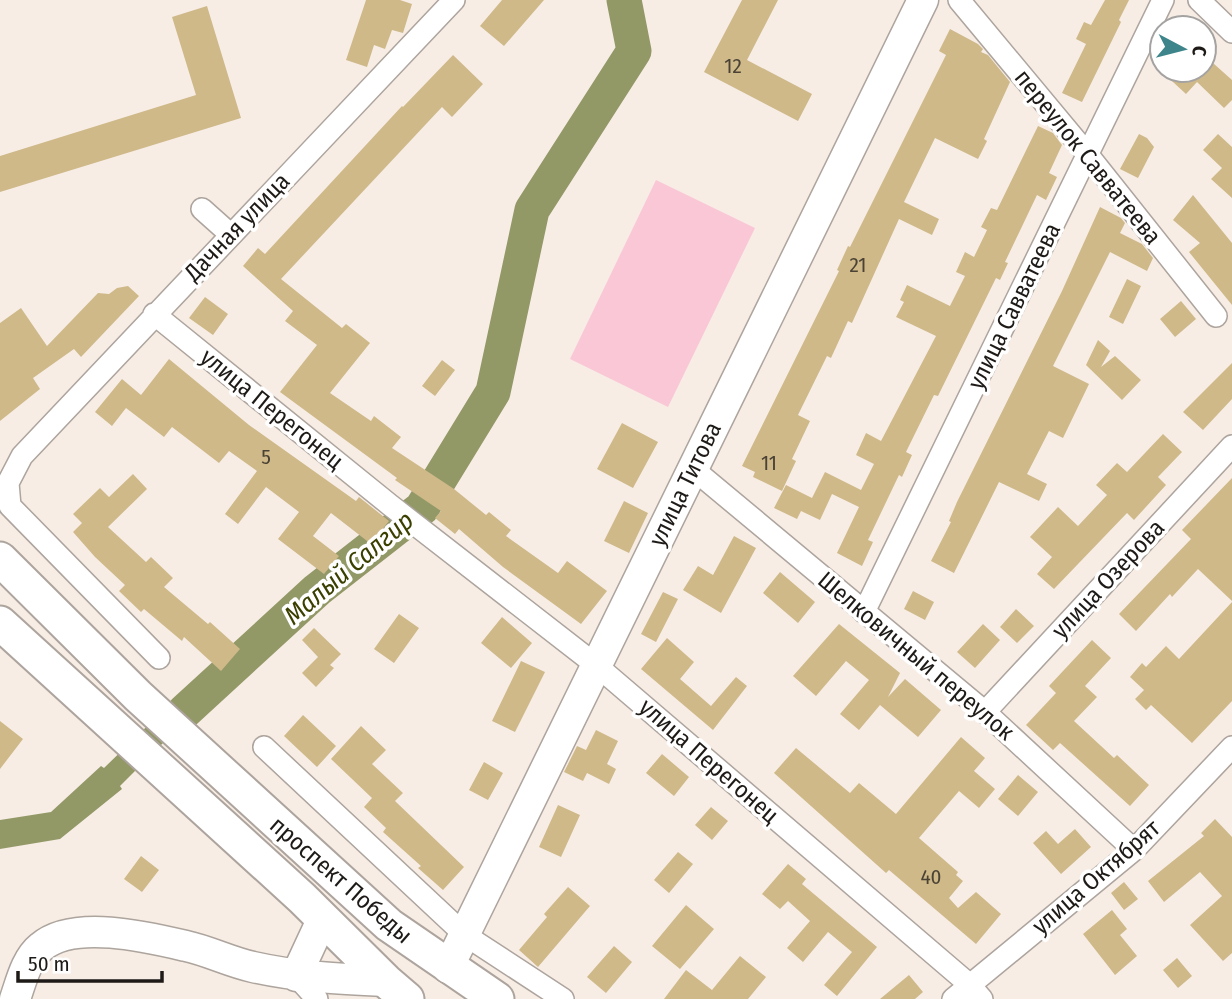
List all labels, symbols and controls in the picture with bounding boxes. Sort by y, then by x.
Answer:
north arrow [1148,14,1218,84]
text: С [1187,45,1211,57]
house number: 12 [724,53,742,79]
street label: переулок Савватеева [1009,64,1167,250]
street label: Дачная улица [178,167,295,288]
street label: улица Савватеева [962,218,1066,394]
house number: 21 [850,252,867,278]
street label: улица Перегонец [195,343,349,475]
street label: улица Титова [643,417,727,551]
house number: 5 [261,444,271,470]
house number: 11 [761,450,777,476]
water label: Малый Салгир [278,505,420,631]
street label: улица Озерова [1046,514,1170,644]
street label: Шелковичный переулок [812,566,1020,747]
street label: улица Перегонец [634,693,785,829]
street label: проспект Победы [264,811,418,949]
street label: улица Октябрят [1026,814,1166,940]
house number: 40 [920,864,942,890]
scale bar [18,940,161,984]
text: 50 m [28,951,70,977]

